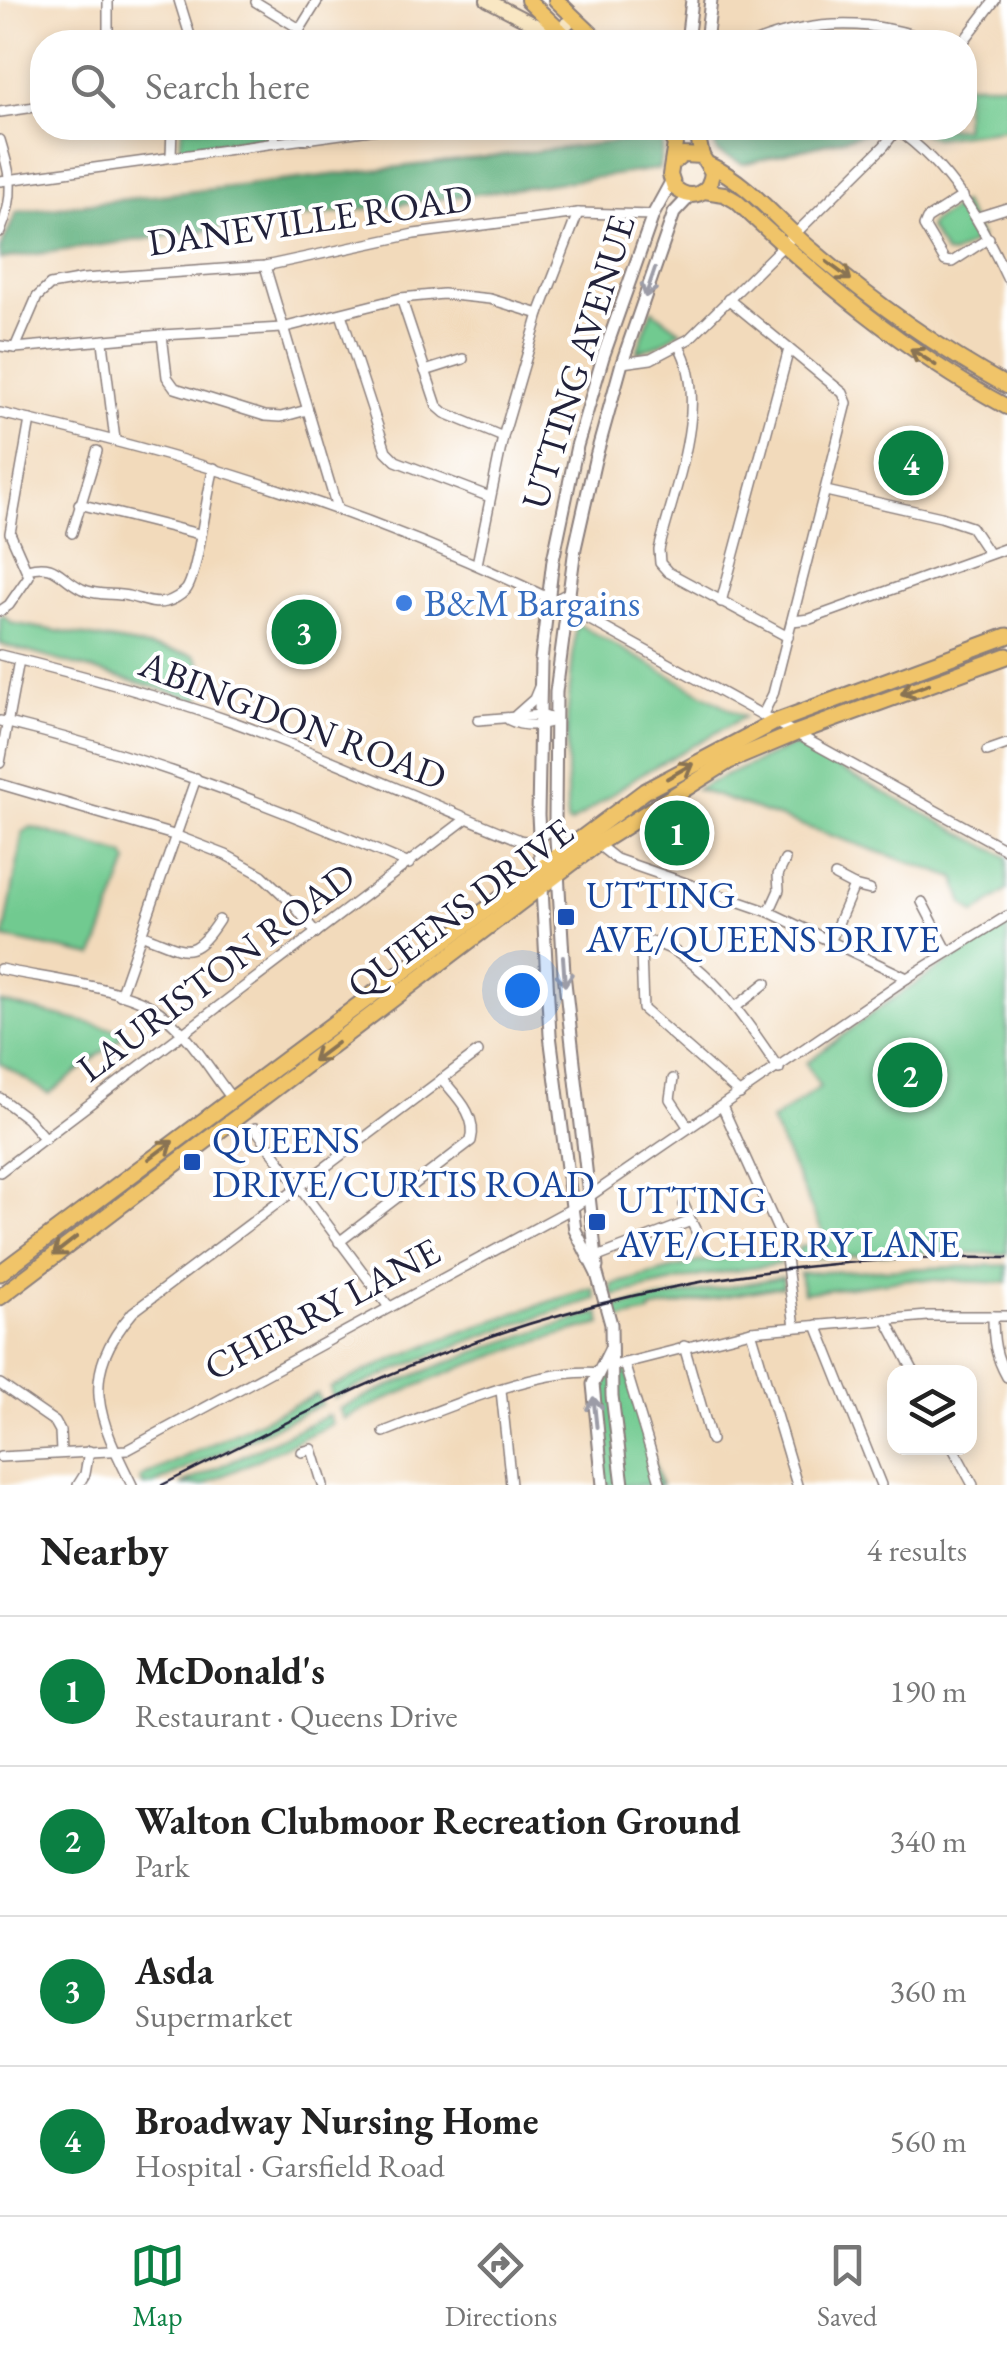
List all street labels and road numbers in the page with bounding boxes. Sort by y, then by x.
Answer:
street label: DANEVILLE ROAD [145,172,475,267]
street label: UTTING AVENUE [510,209,646,515]
street label: ABINGDON ROAD [132,638,453,801]
street label: QUEENS DRIVE [337,807,583,1009]
street label: LAURISTON ROAD [67,851,364,1092]
street label: CHERRY LANE [196,1226,448,1391]

